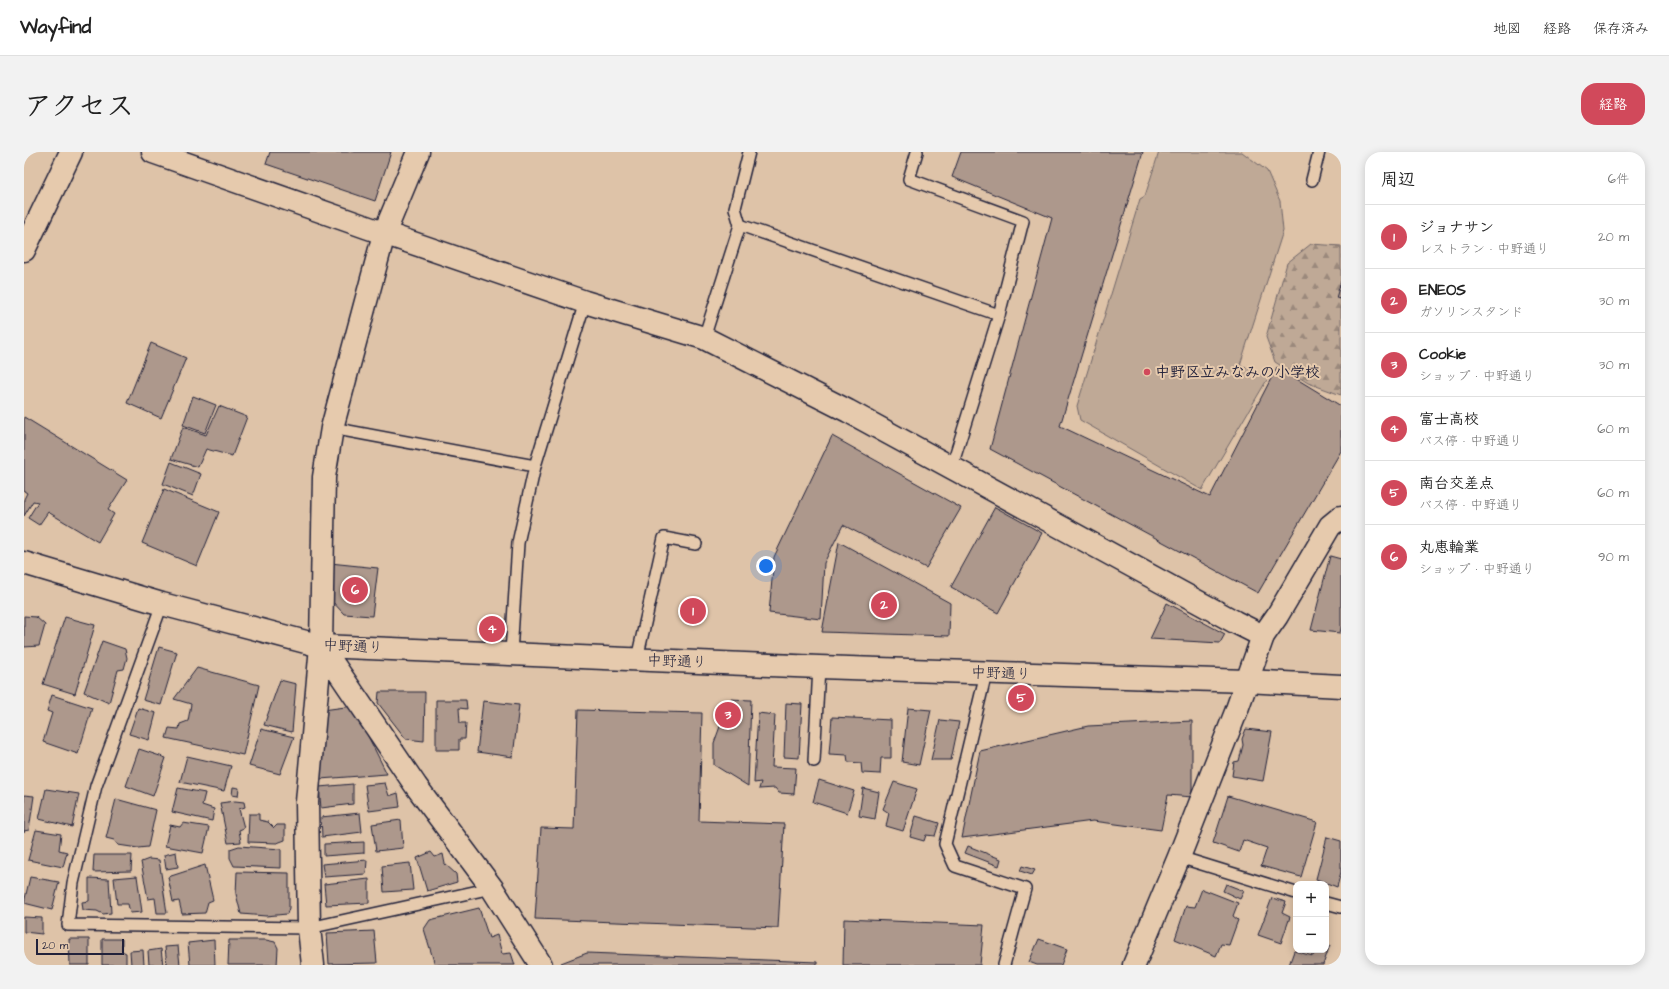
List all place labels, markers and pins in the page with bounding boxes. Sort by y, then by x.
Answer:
place label: 中野区立みなみの小学校 [1155,362,1320,383]
marker: 中野区立みなみの小学校 [1142,367,1152,377]
pin: 6 [342,575,368,605]
pin: 2 [871,590,897,620]
pin: 1 [680,596,706,626]
pin: 4 [479,614,505,644]
pin: 5 [1008,683,1034,713]
pin: 3 [715,700,741,730]

